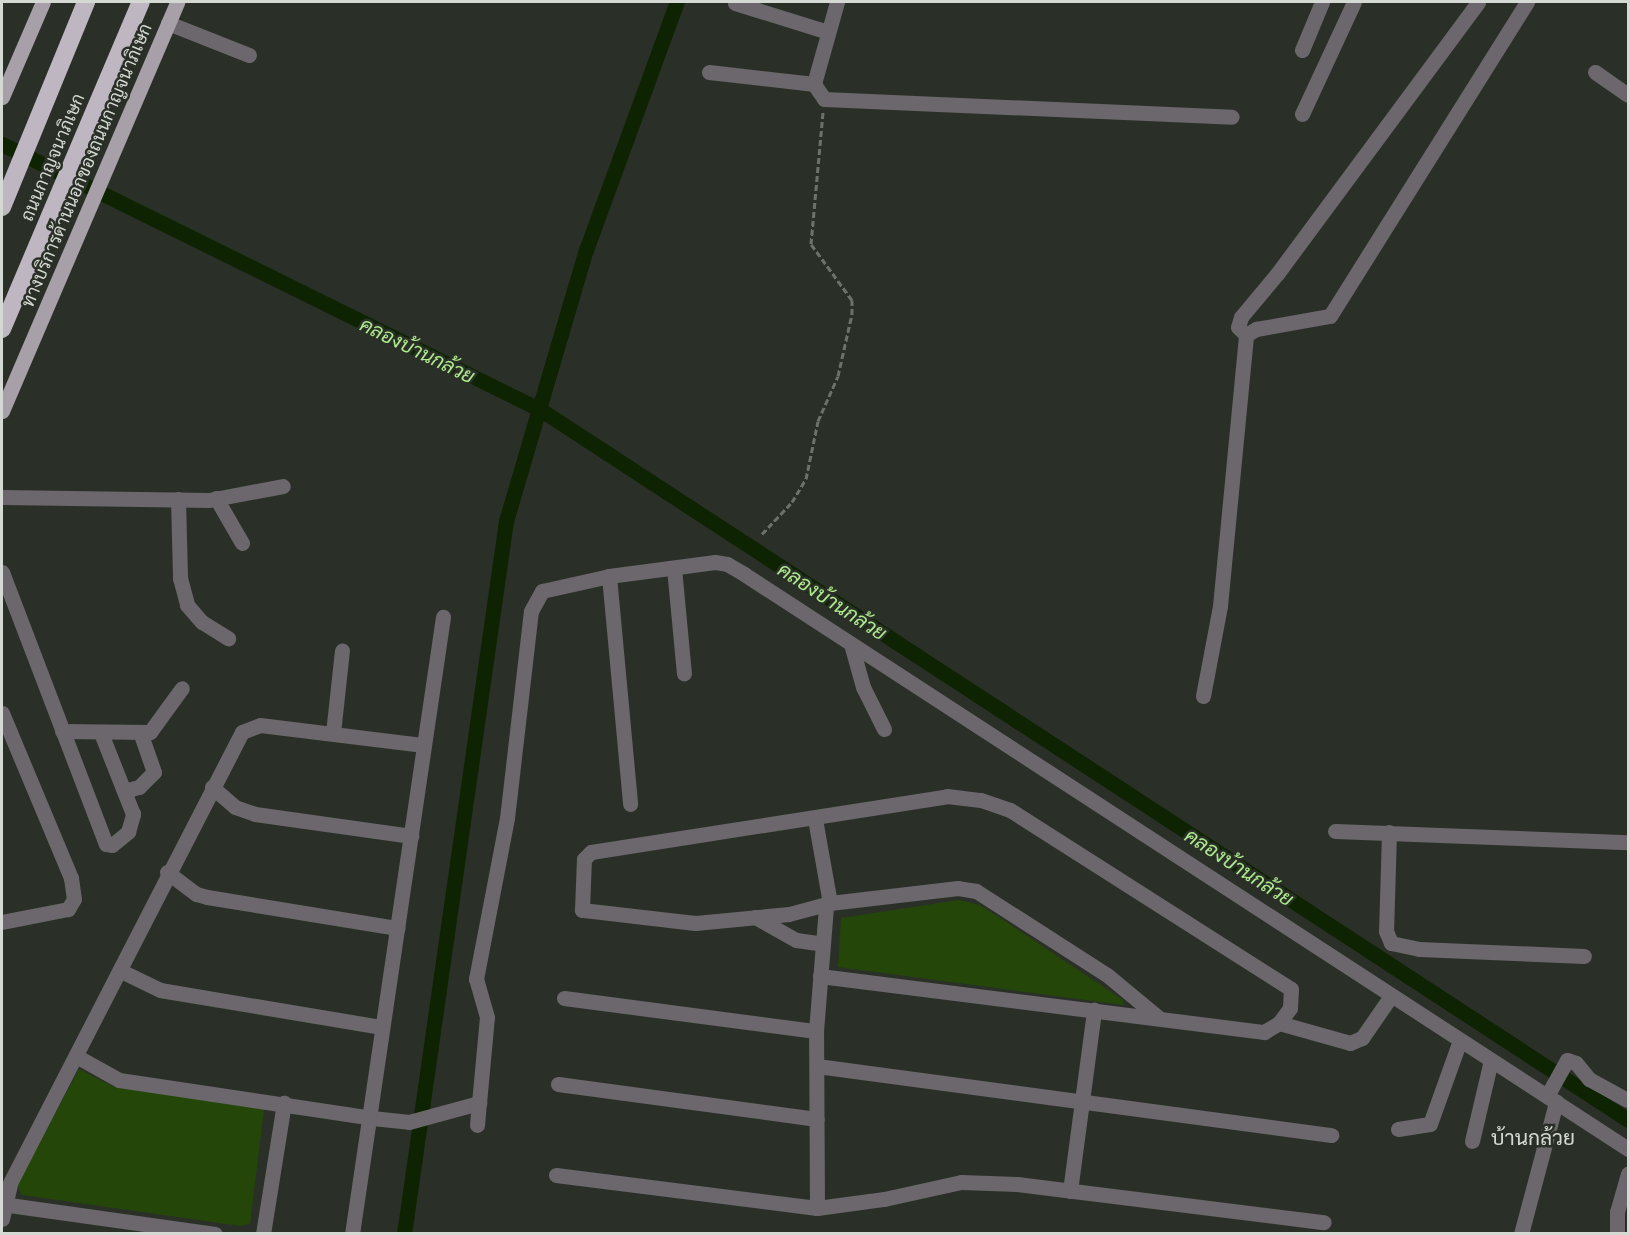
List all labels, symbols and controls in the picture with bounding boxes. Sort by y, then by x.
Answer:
street label: ทางบริการด้านนอกของถนนกาญจนาภิเษก [16,20,156,310]
street label: ถนนกาญจนาภิเษก [15,90,89,224]
water label: คลองบ้านกล้วย [357,311,479,387]
water label: คลองบ้านกล้วย [774,556,892,644]
water label: คลองบ้านกล้วย [1181,822,1299,910]
district label: บ้านกล้วย [1491,1123,1575,1149]

